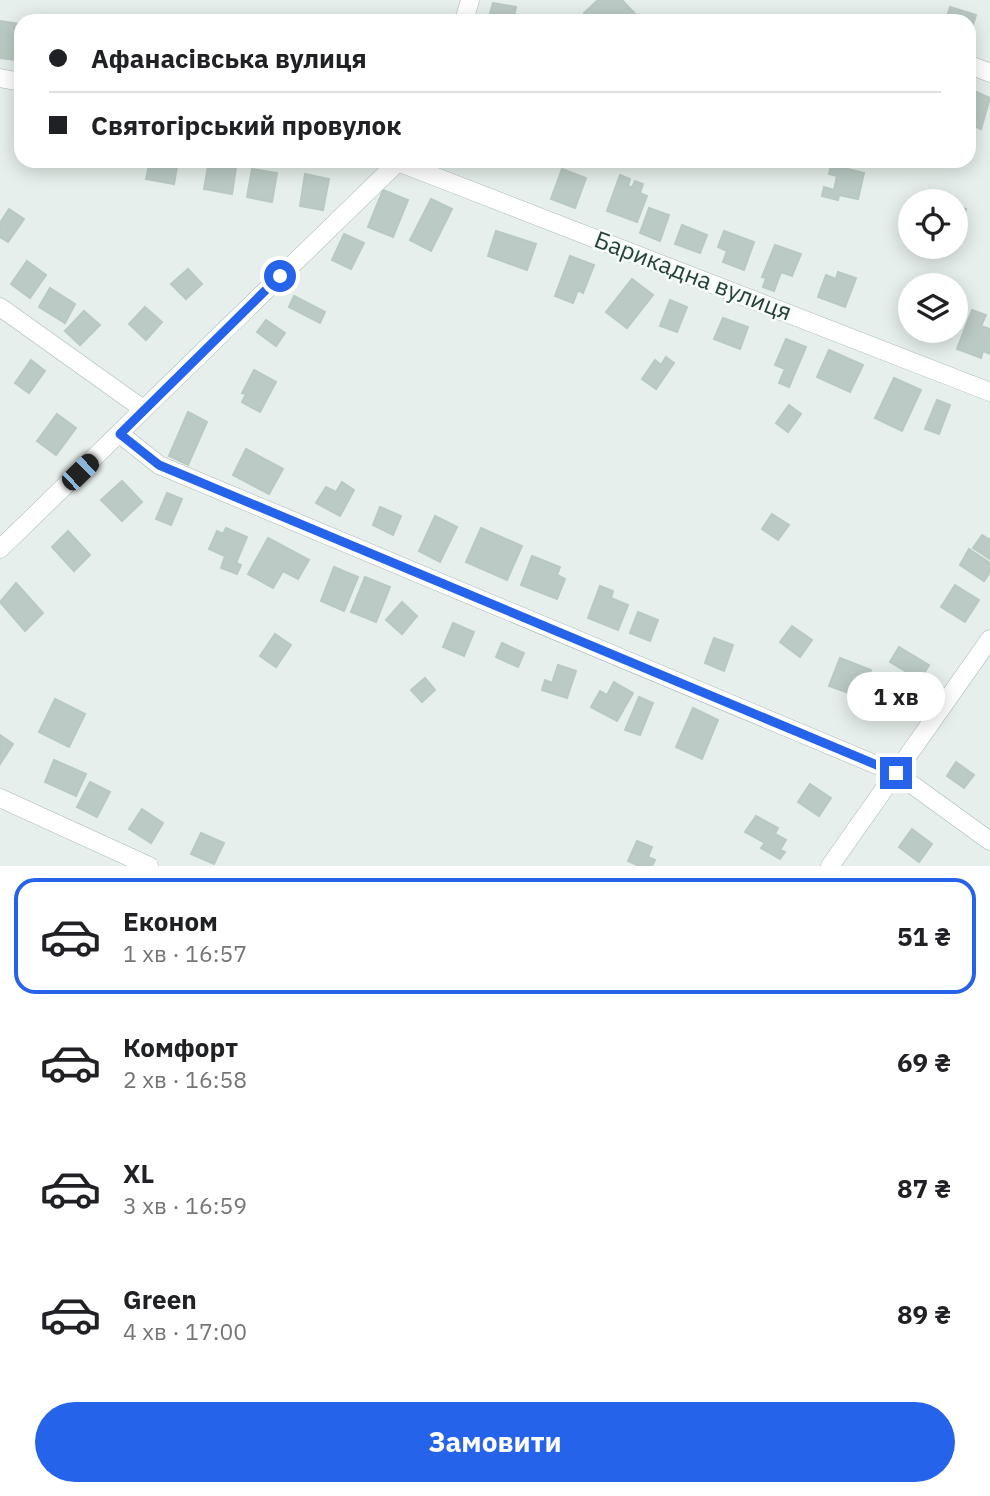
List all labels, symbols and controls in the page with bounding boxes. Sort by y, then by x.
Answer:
text: Афанасівська вулиця [91,41,367,75]
text: Святогірський провулок [91,108,402,142]
map controls [898,189,968,343]
button: locate [898,189,968,259]
street label: Барикадна вулиця [590,223,797,327]
route start [264,260,296,292]
button: layers [898,273,968,343]
car [58,450,103,494]
callout: 1 хв [847,672,945,720]
text: 1 хв [873,681,919,711]
route end [880,757,912,789]
text: Економ [123,904,218,938]
icon: car [39,905,102,968]
text: 51 ₴ [897,919,951,953]
text: 1 хв · 16:57 [123,938,247,968]
text: Комфорт [123,1030,238,1064]
icon: car [39,1031,102,1094]
text: 69 ₴ [897,1045,951,1079]
text: 2 хв · 16:58 [123,1064,247,1094]
text: XL [123,1156,154,1190]
icon: car [39,1157,102,1220]
text: 87 ₴ [897,1171,951,1205]
text: 3 хв · 16:59 [123,1190,247,1220]
text: Green [123,1282,197,1316]
icon: car [39,1283,102,1346]
text: 89 ₴ [897,1297,951,1331]
text: 4 хв · 17:00 [123,1316,247,1346]
button: Замовити [35,1402,955,1482]

